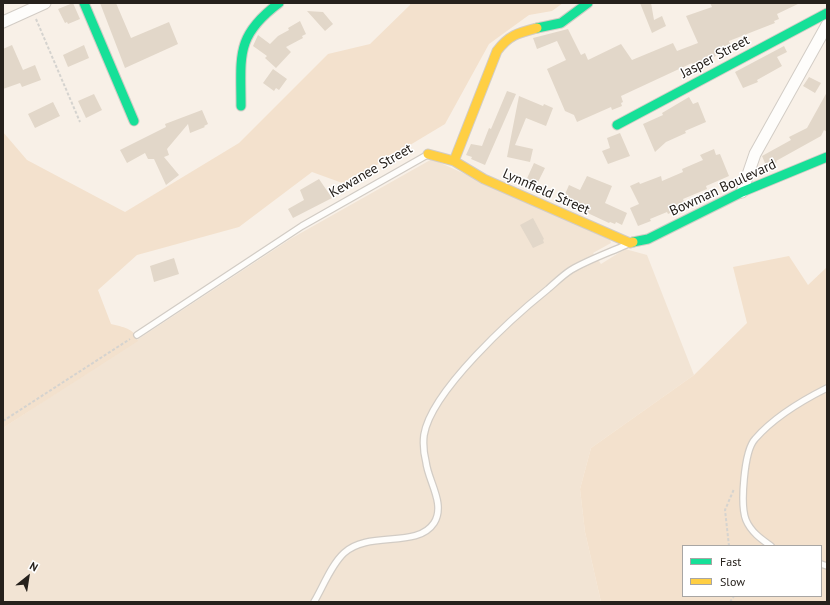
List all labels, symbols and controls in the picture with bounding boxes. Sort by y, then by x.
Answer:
street label: Jasper Street [678,32,752,82]
street label: Kewanee Street [326,140,416,202]
street label: Bowman Boulevard [667,156,779,220]
street label: Lynnfield Street [500,165,592,219]
legend [682,545,822,597]
text: Fast [720,554,741,569]
north arrow [8,557,48,597]
text: N [27,559,41,574]
text: Slow [720,574,745,589]

